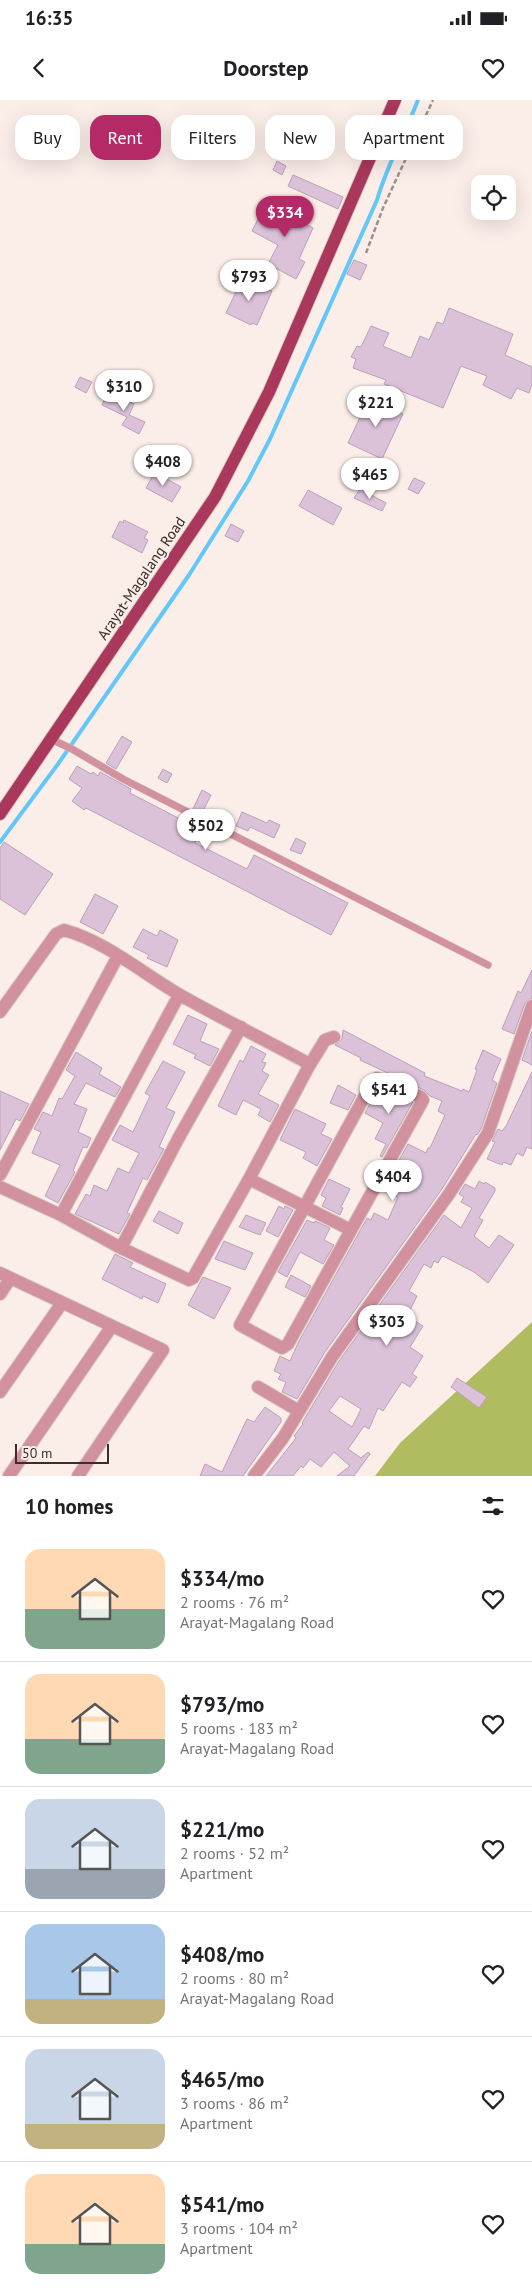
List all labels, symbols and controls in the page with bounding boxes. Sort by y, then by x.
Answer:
text: 16:35 [25,6,73,30]
icon: back [25,54,53,82]
text: Doorstep [223,54,309,82]
icon: heart [479,54,507,82]
chip: Buy [15,115,80,160]
chip: Rent [90,115,161,160]
chip: Filters [171,115,255,160]
chip: New [265,115,335,160]
chip: Apartment [345,115,463,160]
map controls [471,175,516,220]
button: locate [471,175,516,220]
pin: $334 [255,196,315,238]
text: $334 [267,202,303,222]
pin: $793 [219,260,279,302]
text: $793 [231,266,267,286]
pin: $310 [94,370,154,412]
text: $310 [106,376,142,396]
pin: $221 [346,386,406,428]
text: $221 [358,392,394,412]
pin: $408 [133,444,193,487]
text: $408 [145,451,181,471]
pin: $465 [340,458,400,500]
text: $465 [352,464,388,484]
street label: Arayat-Magalang Road [93,513,189,643]
pin: $502 [176,808,236,851]
text: $502 [188,815,224,835]
pin: $541 [359,1072,419,1115]
text: $541 [371,1079,407,1099]
pin: $404 [363,1160,423,1202]
text: $404 [375,1166,411,1186]
pin: $303 [357,1304,417,1347]
text: $303 [369,1311,405,1331]
scale bar [15,1441,109,1464]
text: 50 m [22,1444,52,1462]
icon: filters [479,1492,507,1520]
text: 10 homes [25,1493,113,1520]
text: $334/mo [180,1565,264,1592]
icon: home [65,1569,125,1629]
icon: heart [479,1585,507,1613]
text: 2 rooms · 76 m² [180,1592,289,1612]
text: Arayat-Magalang Road [180,1612,334,1632]
text: $793/mo [180,1691,264,1718]
icon: home [65,1694,125,1754]
icon: heart [479,1710,507,1738]
text: 5 rooms · 183 m² [180,1718,298,1738]
text: Arayat-Magalang Road [180,1738,334,1758]
text: $221/mo [180,1816,264,1843]
icon: home [65,1819,125,1879]
icon: heart [479,1835,507,1863]
text: 2 rooms · 52 m² [180,1843,289,1863]
text: Apartment [180,1863,253,1883]
text: $408/mo [180,1941,264,1968]
icon: home [65,1944,125,2004]
icon: heart [479,1960,507,1988]
text: 2 rooms · 80 m² [180,1968,289,1988]
text: Arayat-Magalang Road [180,1988,334,2008]
text: $465/mo [180,2066,264,2093]
icon: home [65,2069,125,2129]
icon: heart [479,2085,507,2113]
text: 3 rooms · 86 m² [180,2093,289,2113]
text: Apartment [180,2113,253,2133]
text: $541/mo [180,2191,264,2218]
icon: home [65,2194,125,2254]
icon: heart [479,2210,507,2238]
text: 3 rooms · 104 m² [180,2218,298,2238]
text: Apartment [180,2238,253,2258]

